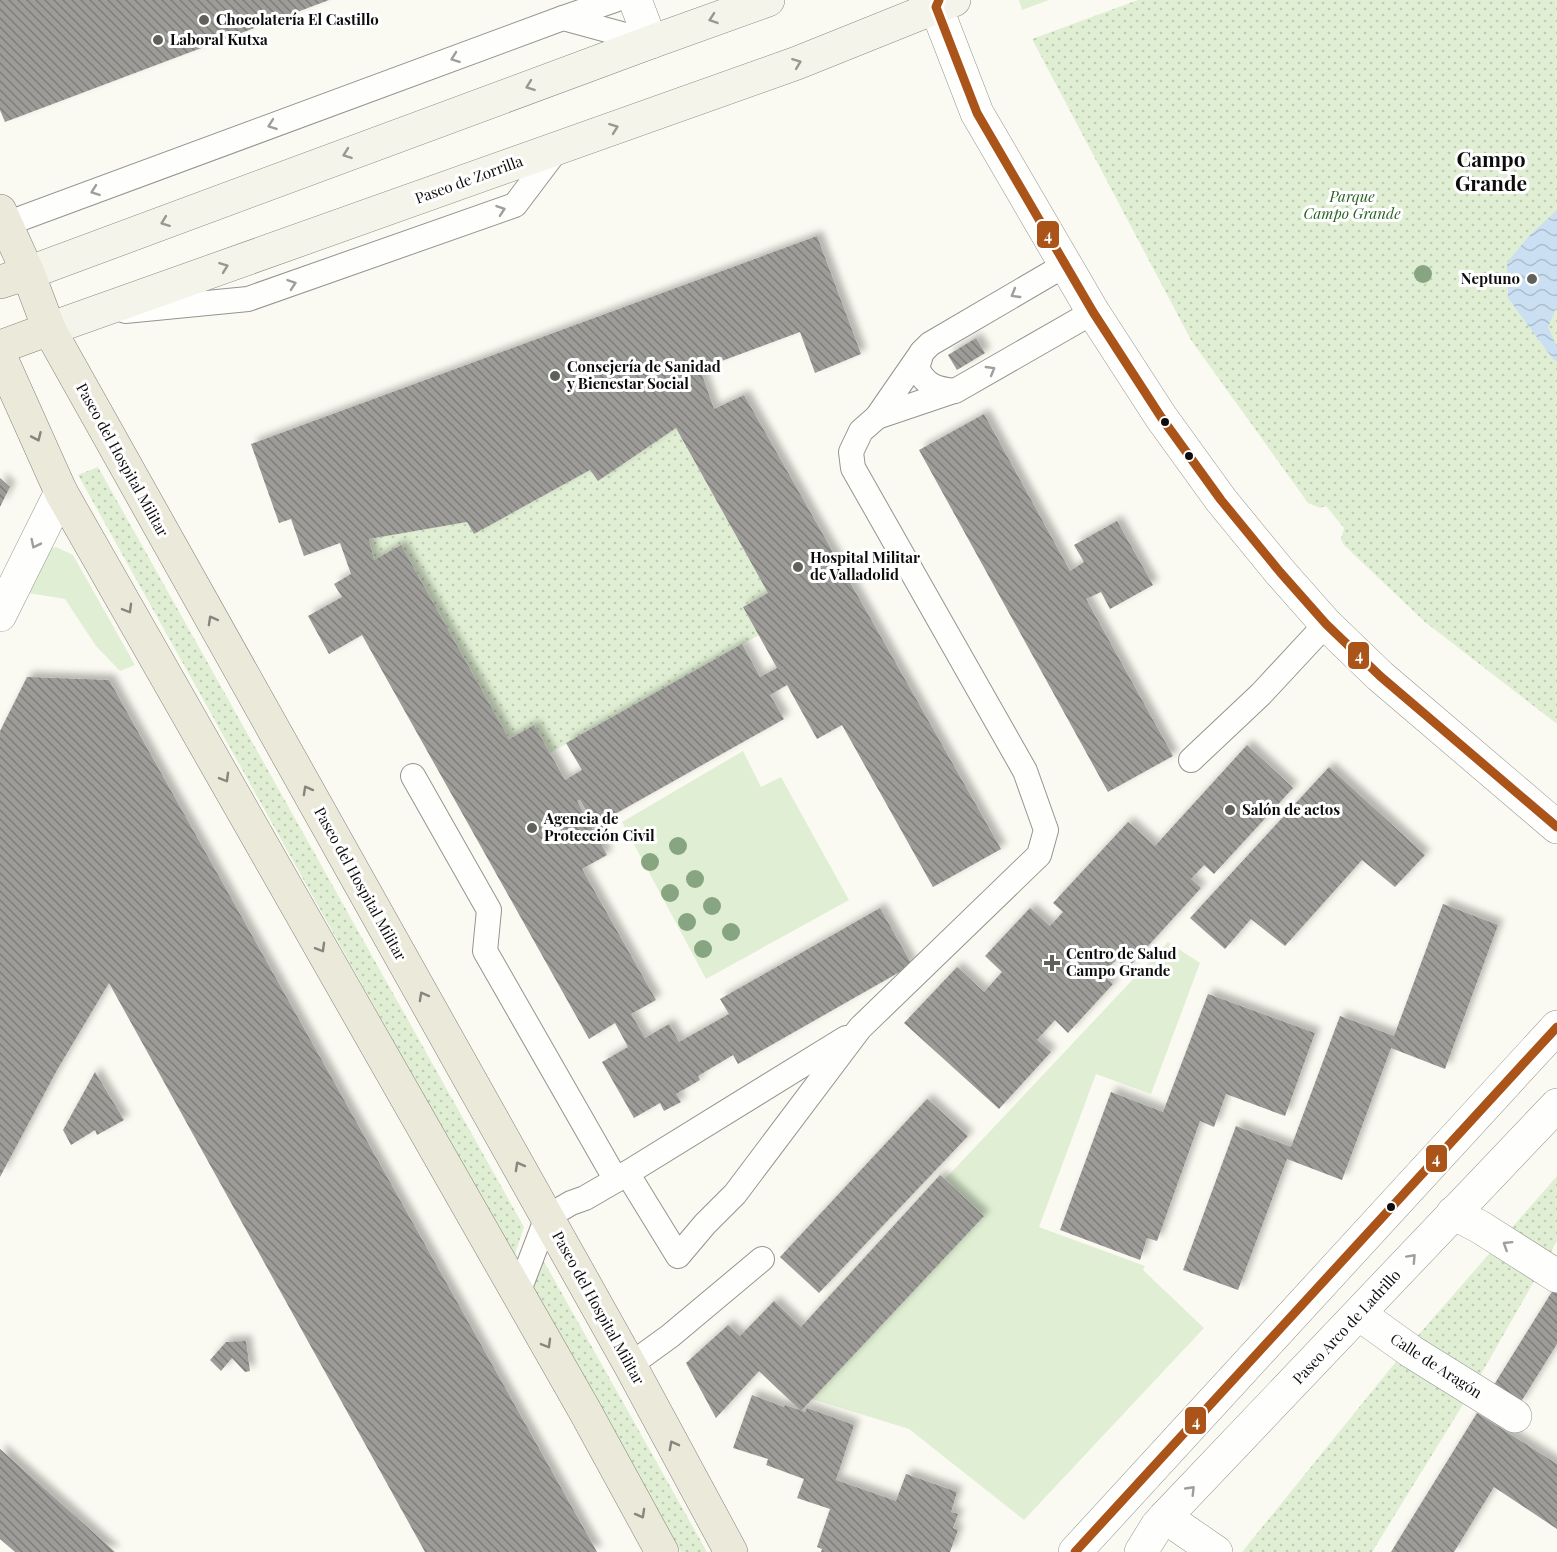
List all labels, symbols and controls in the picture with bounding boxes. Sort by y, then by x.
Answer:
place label: Chocolatería El Castillo [216,9,379,29]
one-way arrow [708,12,719,25]
marker: Chocolatería El Castillo [197,13,211,27]
place label: Laboral Kutxa [170,29,268,49]
marker: Laboral Kutxa [151,33,165,47]
one-way arrow [450,51,461,63]
one-way arrow [791,57,802,70]
one-way arrow [525,79,536,92]
one-way arrow [267,118,278,131]
one-way arrow [608,123,618,136]
district label: Campo Grande [1455,144,1527,196]
one-way arrow [343,147,353,160]
street label: Paseo de Zorrilla [412,150,526,208]
one-way arrow [90,184,101,197]
park label: Parque Campo Grande [1303,186,1401,223]
one-way arrow [495,205,506,218]
one-way arrow [160,215,170,228]
line badge: 4 [1036,220,1060,249]
text: 4 [1044,224,1052,245]
one-way arrow [218,262,229,275]
place label: Neptuno [1461,268,1520,288]
marker: Neptuno [1525,272,1539,286]
one-way arrow [286,278,297,291]
one-way arrow [1011,287,1021,299]
place label: Consejería de Sanidad y Bienestar Social [566,356,721,393]
one-way arrow [985,365,995,377]
marker: Consejería de Sanidad y Bienestar Social [548,369,562,383]
street label: Paseo del Hospital Militar [72,379,174,540]
unlabelled marker [1159,416,1171,428]
one-way arrow [29,430,41,441]
unlabelled marker [1183,450,1195,462]
one-way arrow [31,538,43,549]
place label: Hospital Militar de Valladolid [810,547,920,584]
marker: Hospital Militar de Valladolid [791,560,805,574]
one-way arrow [121,602,133,613]
one-way arrow [208,616,219,626]
line badge: 4 [1347,641,1370,670]
text: 4 [1355,644,1363,665]
one-way arrow [218,772,229,782]
one-way arrow [303,786,314,796]
place label: Salón de actos [1242,799,1340,819]
street label: Paseo del Hospital Militar [310,803,412,964]
marker: Salón de actos [1223,803,1237,817]
place label: Agencia de Protección Civil [543,808,655,845]
marker: Agencia de Protección Civil [525,821,539,835]
one-way arrow [314,941,325,952]
place label: Centro de Salud Campo Grande [1066,943,1177,980]
marker: Centro de Salud Campo Grande [1043,954,1061,972]
one-way arrow [419,992,430,1003]
line badge: 4 [1425,1144,1448,1173]
text: 4 [1432,1147,1440,1168]
one-way arrow [515,1162,526,1173]
unlabelled marker [1385,1201,1397,1213]
street label: Paseo del Hospital Militar [548,1227,650,1388]
one-way arrow [1503,1241,1514,1252]
one-way arrow [1405,1254,1416,1264]
street label: Paseo Arco de Ladrillo [1288,1265,1405,1388]
street label: Calle de Aragón [1387,1328,1486,1402]
one-way arrow [539,1338,551,1348]
line badge: 4 [1184,1406,1207,1435]
text: 4 [1192,1410,1200,1431]
one-way arrow [669,1441,680,1451]
one-way arrow [1183,1487,1194,1498]
one-way arrow [634,1508,645,1519]

